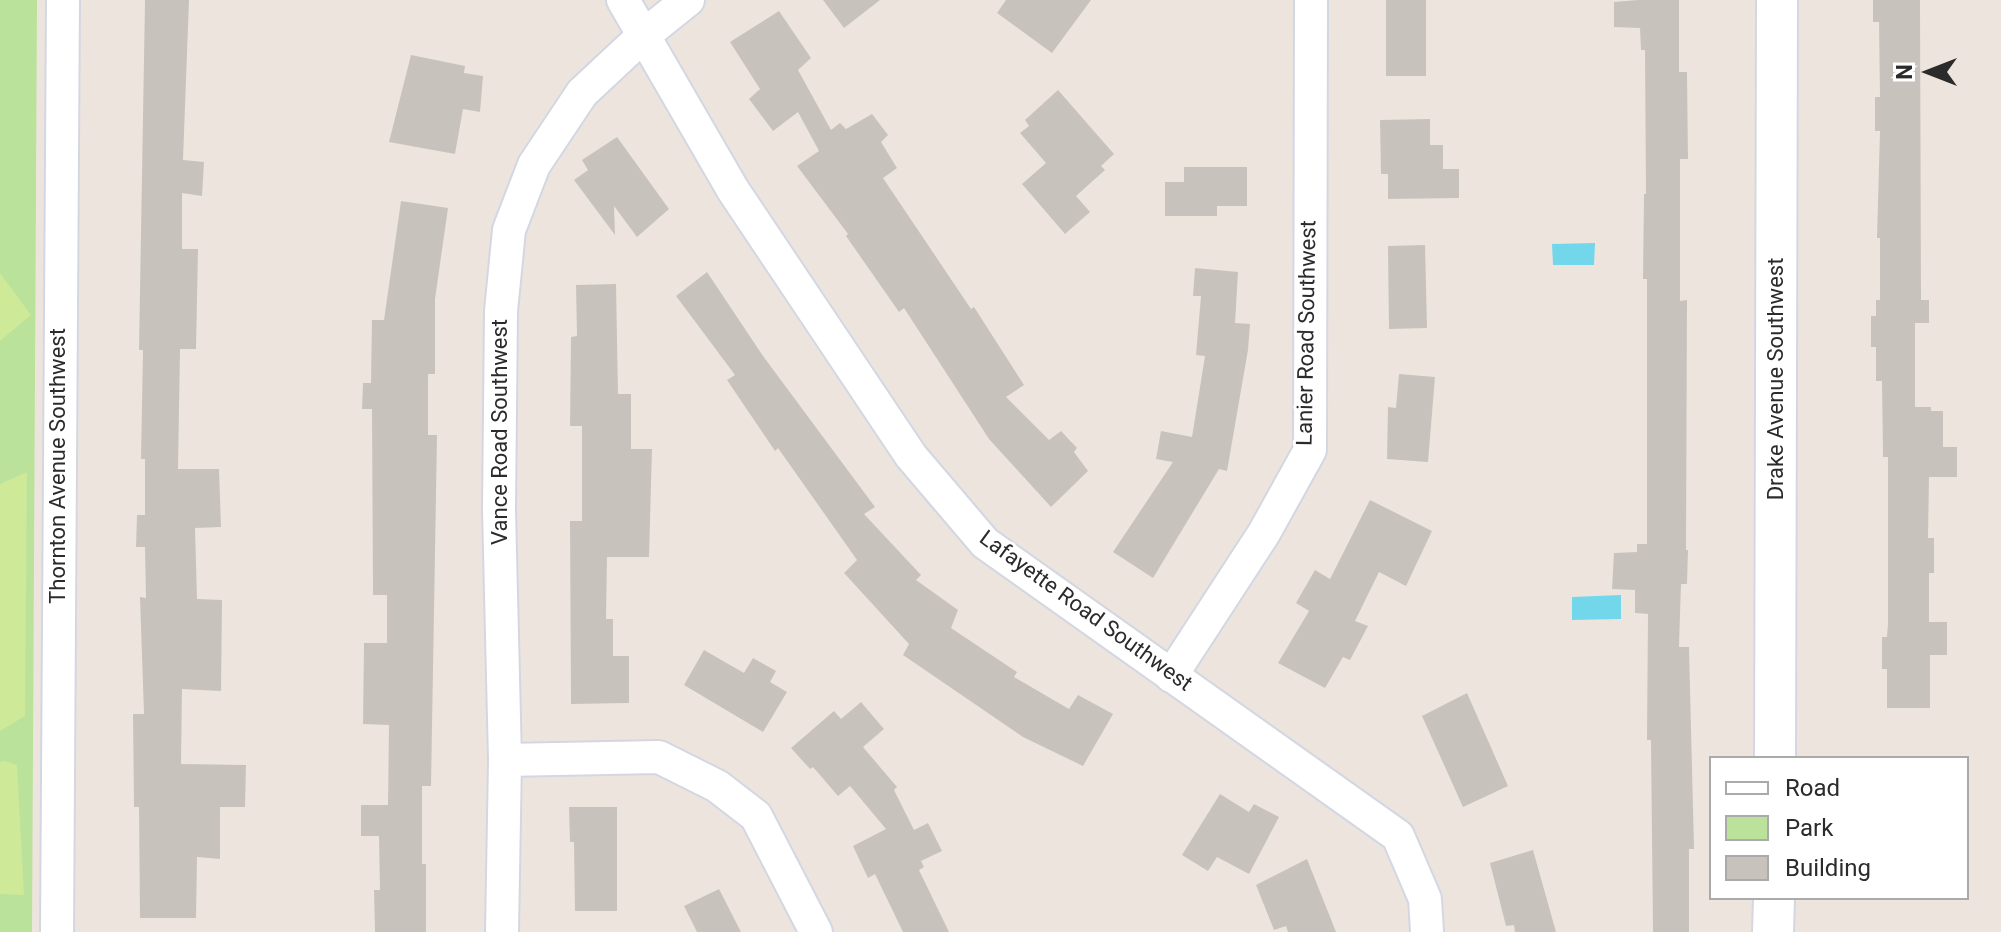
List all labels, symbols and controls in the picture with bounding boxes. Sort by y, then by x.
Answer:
north arrow [1889,32,1969,112]
text: N [1892,64,1917,80]
street label: Lanier Road Southwest [1293,220,1323,446]
street label: Drake Avenue Southwest [1764,258,1790,500]
street label: Vance Road Southwest [488,319,514,545]
street label: Thornton Avenue Southwest [46,328,72,604]
street label: Lafayette Road Southwest [974,526,1196,698]
legend [1709,756,1969,900]
text: Road [1785,774,1840,802]
text: Park [1785,814,1833,842]
text: Building [1785,854,1871,882]

